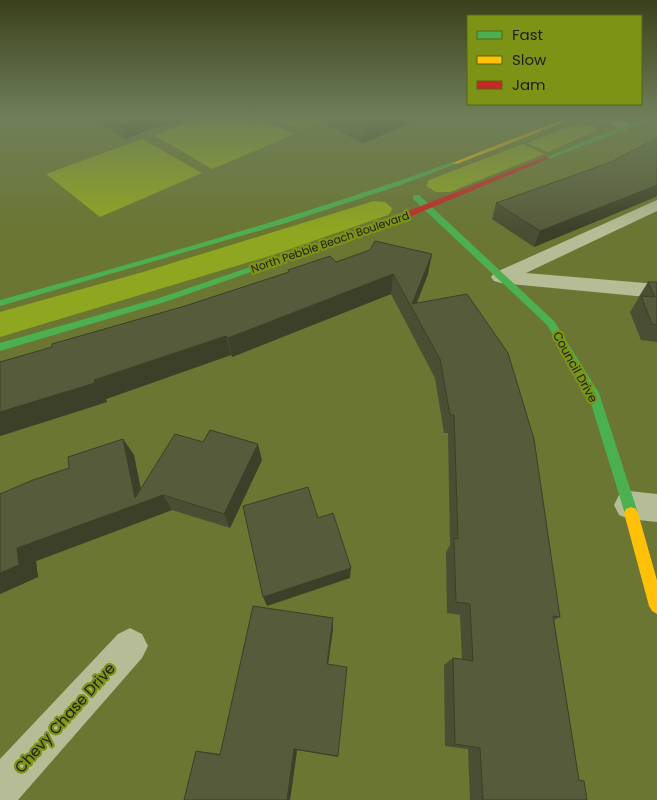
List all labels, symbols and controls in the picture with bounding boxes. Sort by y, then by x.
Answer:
legend [467,15,642,105]
text: Fast [512,24,543,45]
text: Slow [512,49,547,70]
text: Jam [512,74,546,95]
street label: North Pebble Beach Boulevard [249,207,411,277]
street label: Council Drive [549,328,602,405]
street label: Chevy Chase Drive [10,658,120,777]

